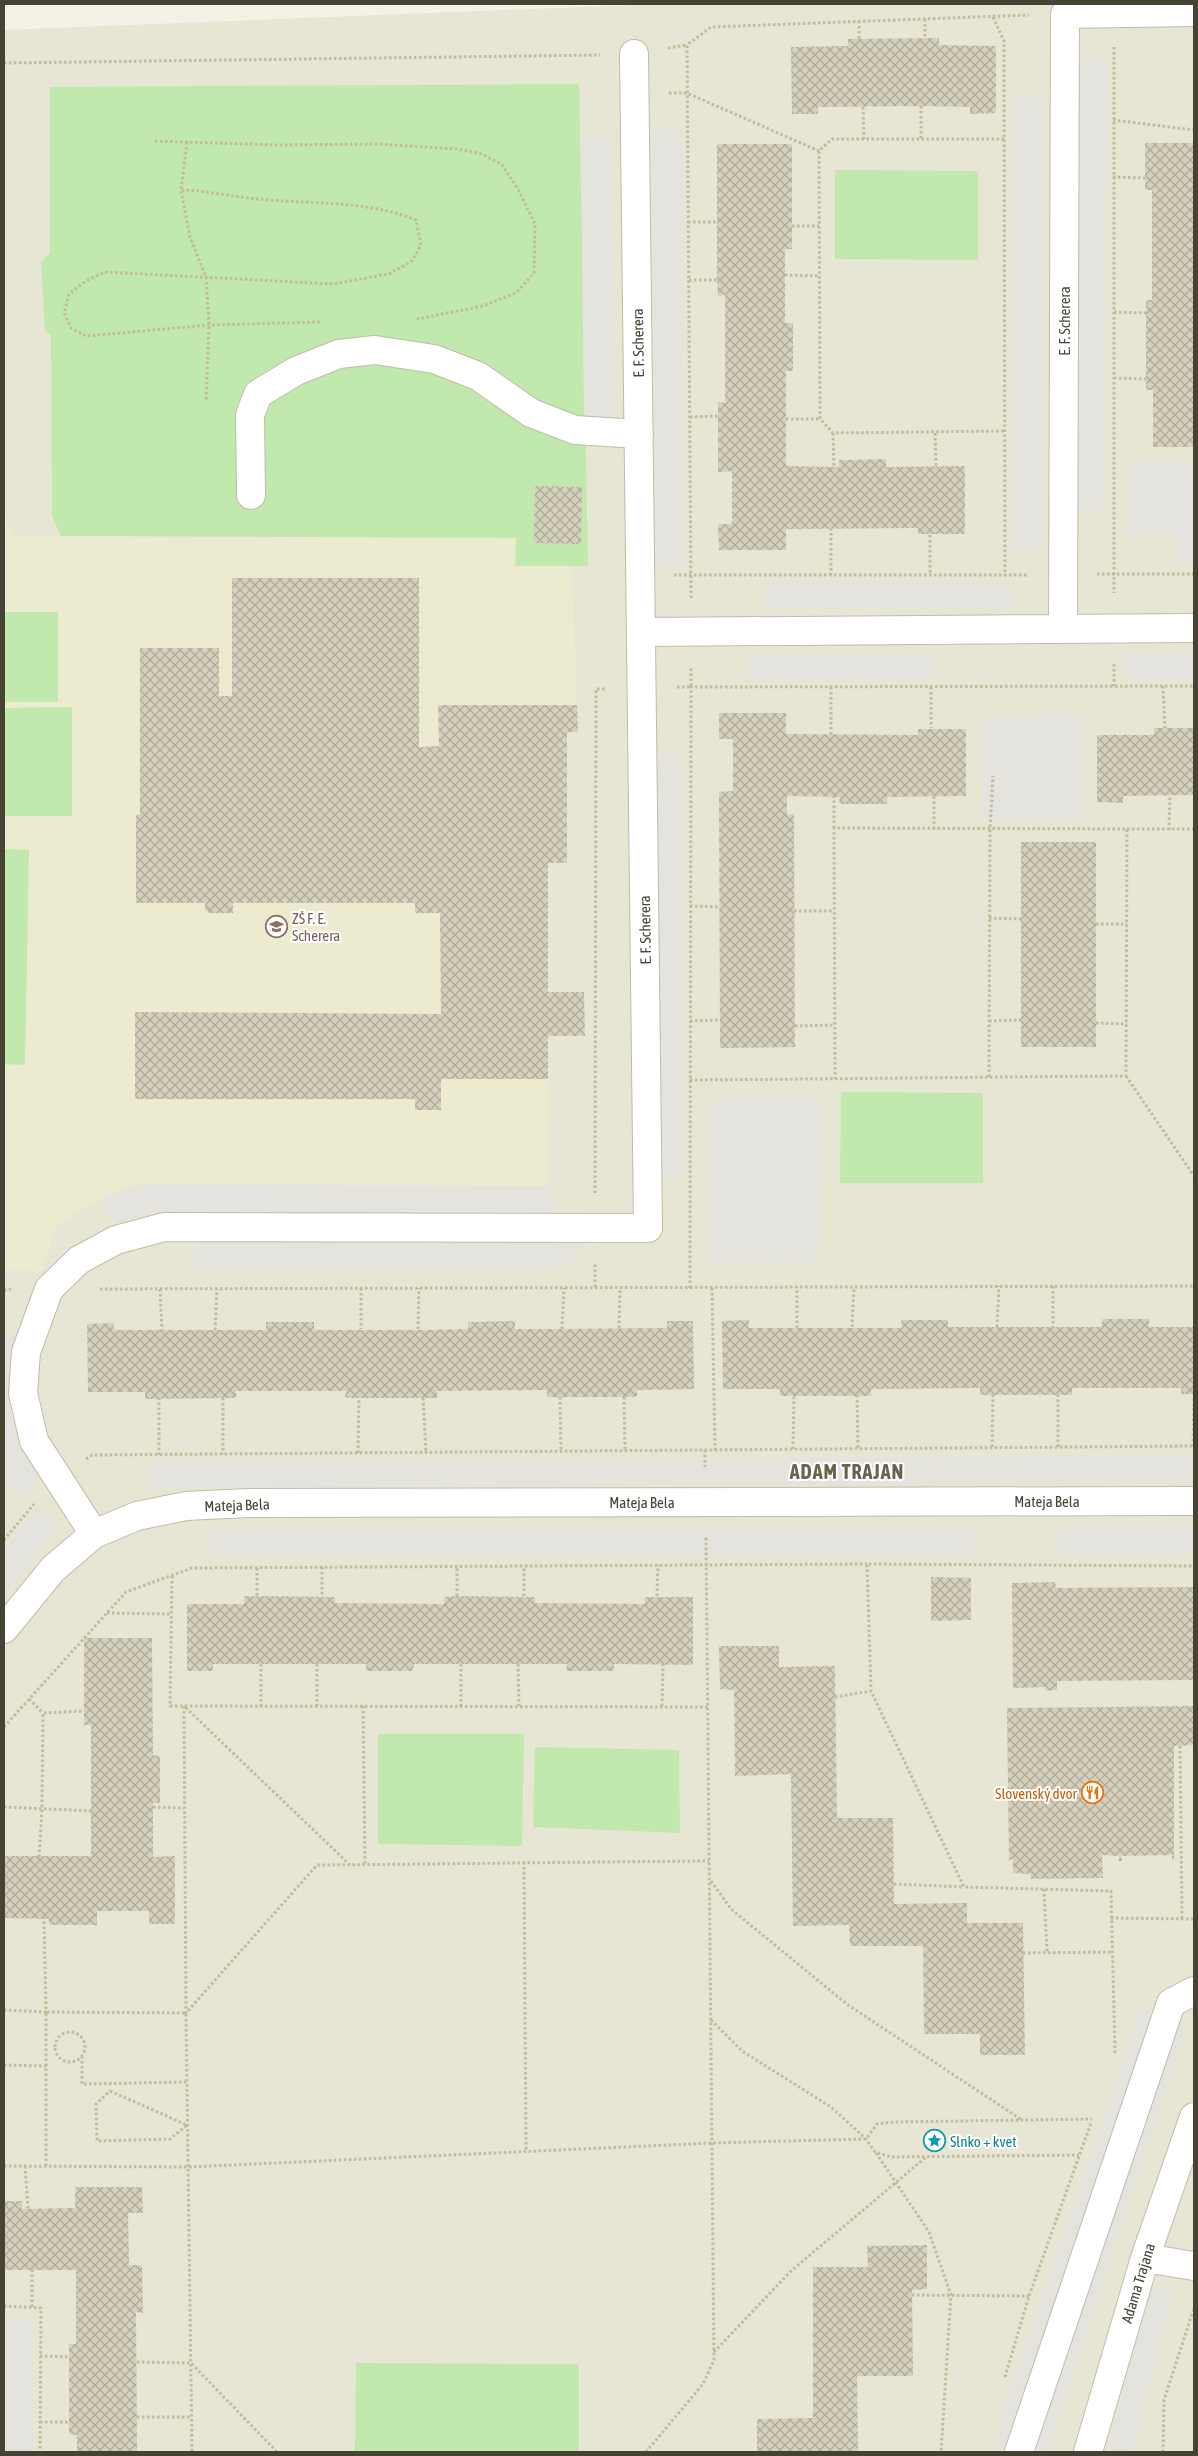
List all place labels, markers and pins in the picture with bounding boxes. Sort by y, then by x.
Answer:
place label: ZŠ F. E. Scherera [292,910,340,944]
school or university icon: ZŠ F. E. Scherera [264,915,288,939]
restaurant icon: Slovenský dvor [1081,1781,1105,1805]
place label: Slovenský dvor [995,1785,1078,1802]
place icon: Slnko + kvet [922,2129,946,2153]
place label: Slnko + kvet [950,2133,1017,2150]

